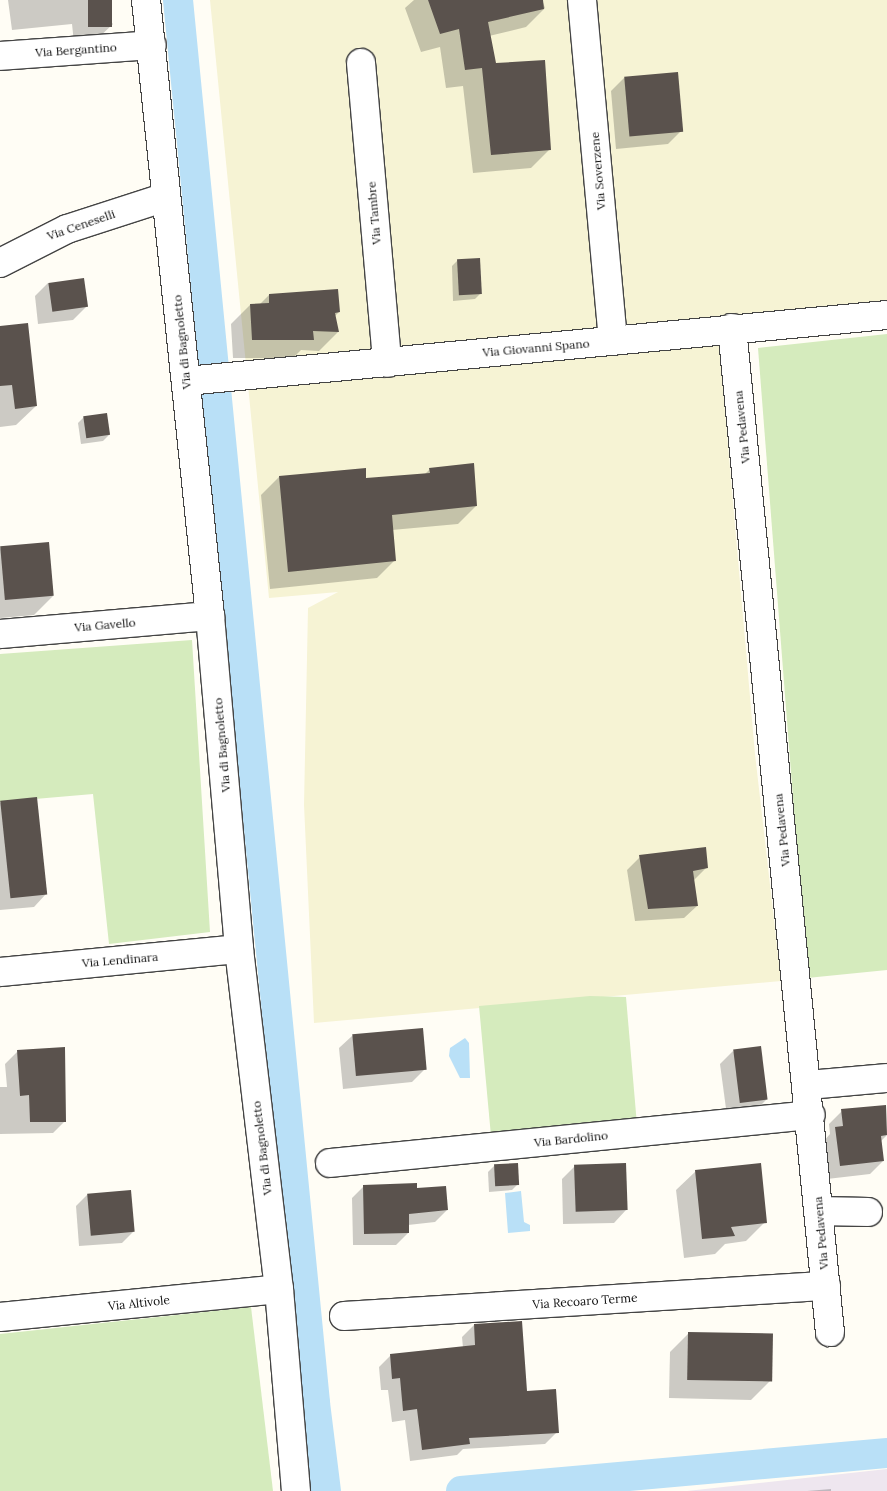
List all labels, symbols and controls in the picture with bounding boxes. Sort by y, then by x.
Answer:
street label: Via Bergantino [35,40,117,60]
street label: Via Soverzene [587,131,609,211]
street label: Via Tambre [364,181,384,245]
street label: Via Ceneselli [45,207,117,243]
street label: Via di Bagnoletto [170,294,194,390]
street label: Via Giovanni Spano [482,336,590,360]
street label: Via Pedavena [731,390,753,464]
street label: Via Gavello [74,615,136,635]
street label: Via di Bagnoletto [211,697,233,793]
street label: Via Pedavena [771,793,793,867]
street label: Via Lendinara [81,949,159,971]
street label: Via di Bagnoletto [249,1100,275,1196]
street label: Via Bardolino [533,1128,609,1150]
street label: Via Pedavena [811,1196,831,1270]
street label: Via Recoaro Terme [532,1290,638,1312]
street label: Via Altivole [107,1293,171,1313]

